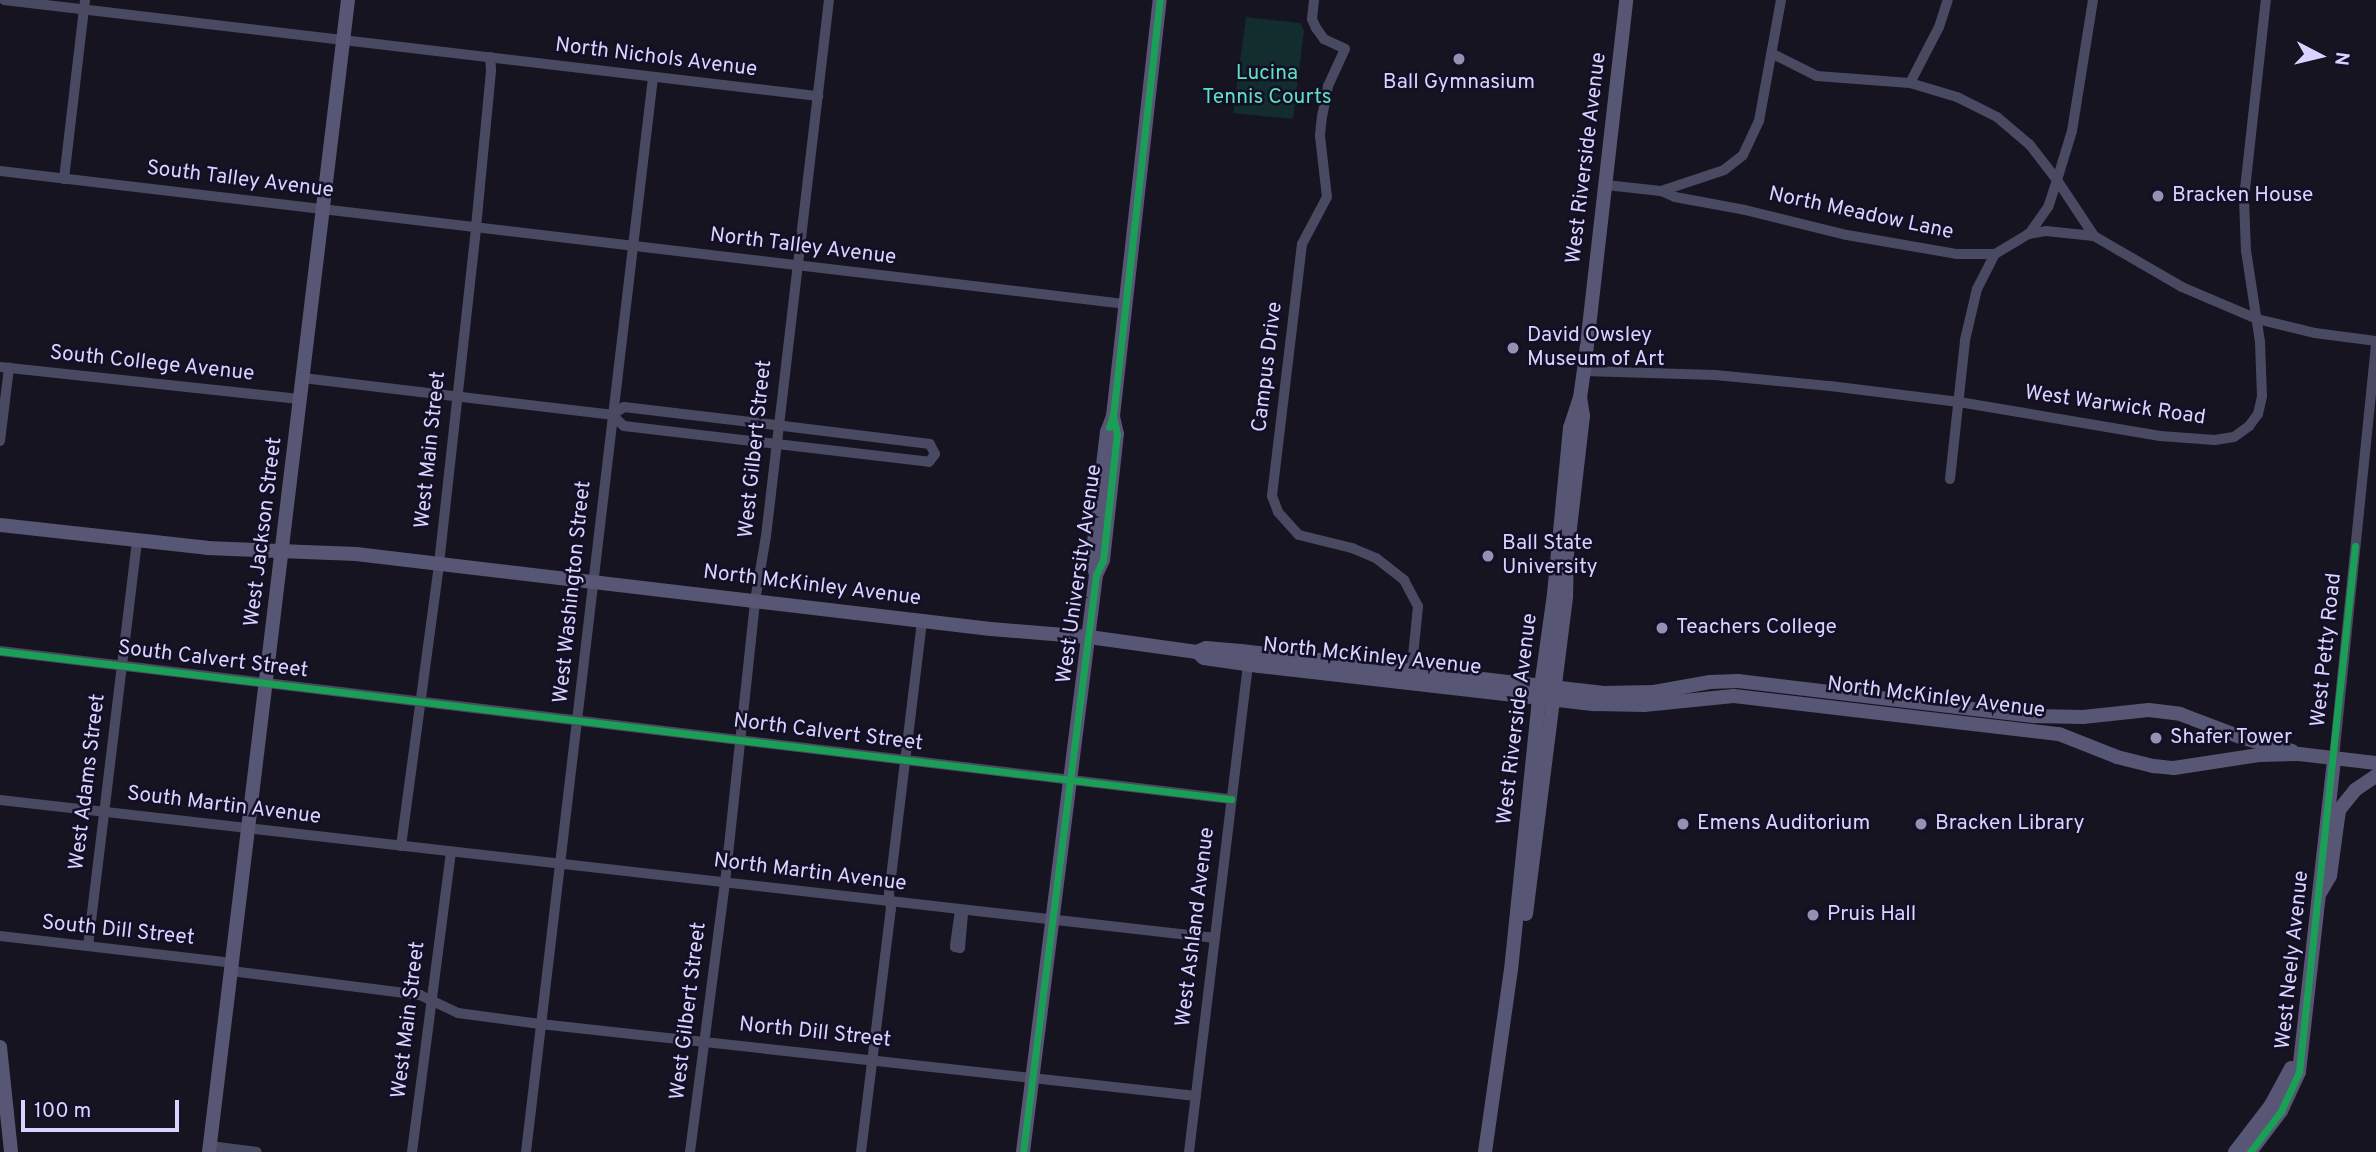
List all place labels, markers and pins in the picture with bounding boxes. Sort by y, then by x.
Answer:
marker: Ball Gymnasium [1451,51,1467,67]
place label: Ball Gymnasium [1383,70,1535,96]
place label: Bracken House [2172,183,2313,209]
marker: Bracken House [2150,188,2166,204]
place label: David Owsley Museum of Art [1527,323,1665,373]
marker: David Owsley Museum of Art [1505,340,1521,356]
place label: Ball State University [1502,531,1598,581]
marker: Ball State University [1480,548,1496,564]
place label: Teachers College [1676,615,1837,641]
marker: Teachers College [1654,620,1670,636]
place label: Shafer Tower [2170,725,2293,751]
marker: Shafer Tower [2148,730,2164,746]
place label: Emens Auditorium [1697,811,1871,837]
place label: Bracken Library [1935,811,2084,837]
marker: Emens Auditorium [1675,816,1691,832]
marker: Bracken Library [1913,816,1929,832]
place label: Pruis Hall [1827,902,1916,928]
marker: Pruis Hall [1805,907,1821,923]

